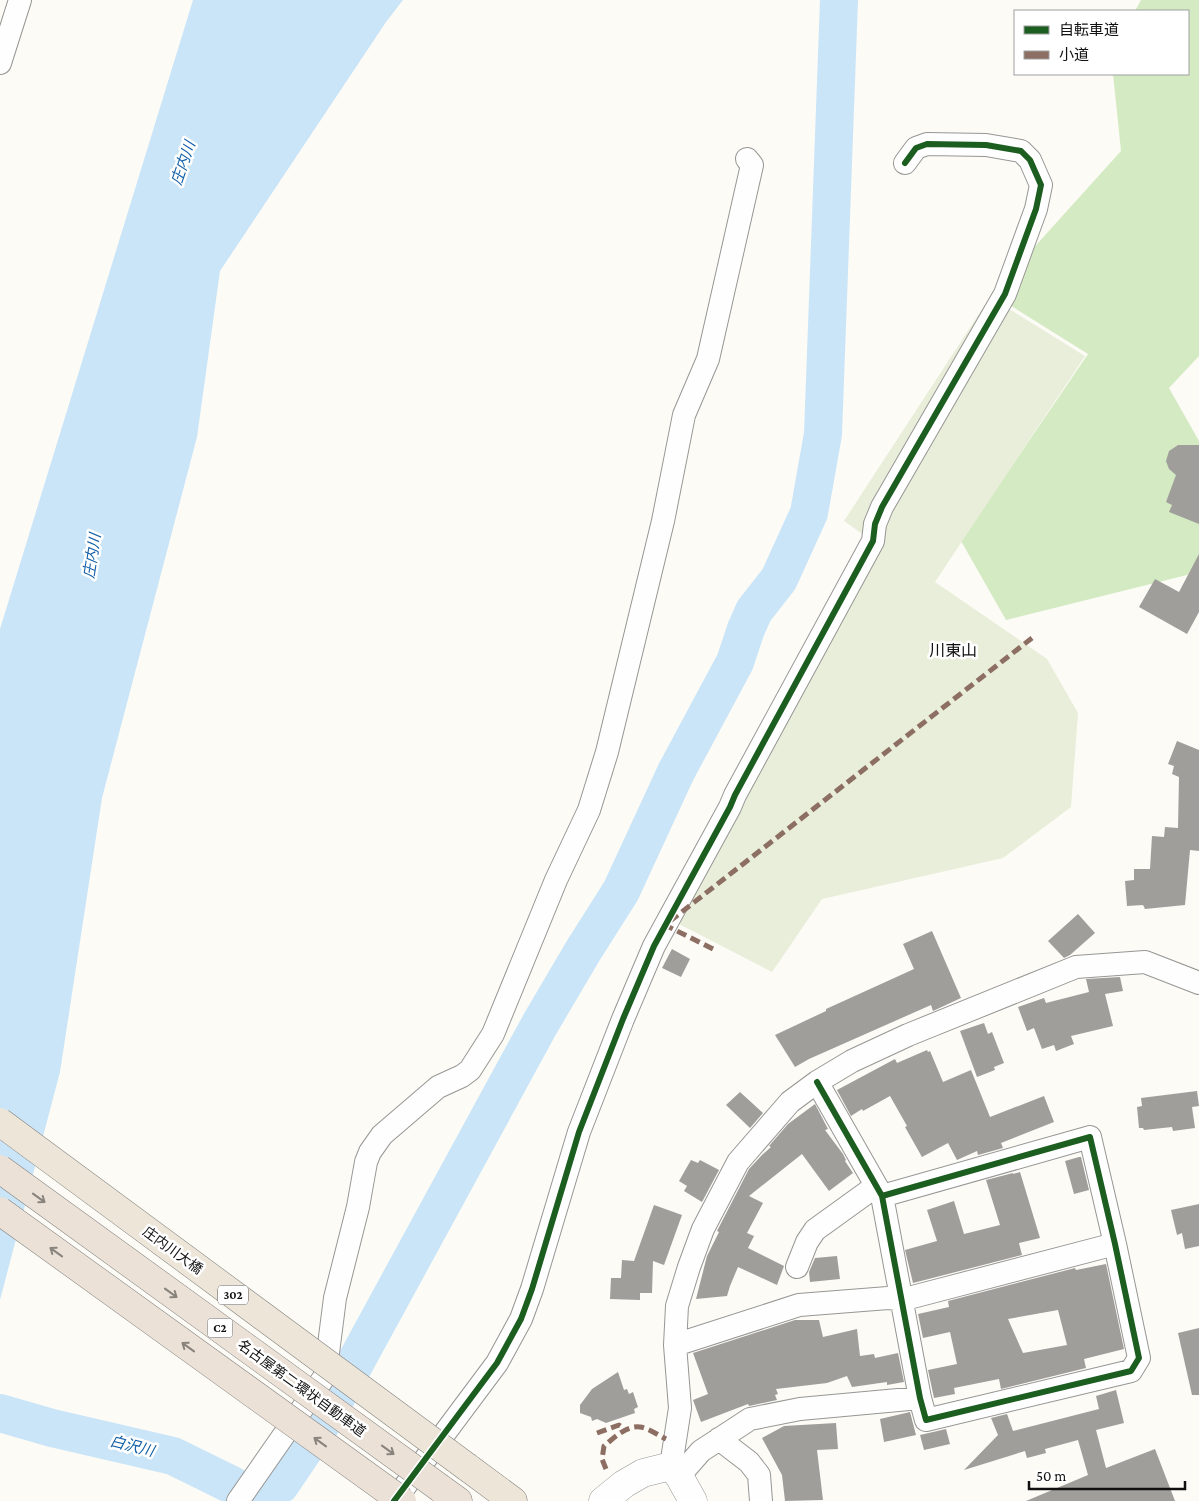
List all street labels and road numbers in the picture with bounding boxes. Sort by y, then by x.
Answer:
street label: 庄内川大橋 [140,1223,206,1277]
road number: 302 [218,1286,248,1304]
road number: C2 [208,1319,232,1338]
street label: 名古屋第二環状自動車道 [235,1336,369,1440]

